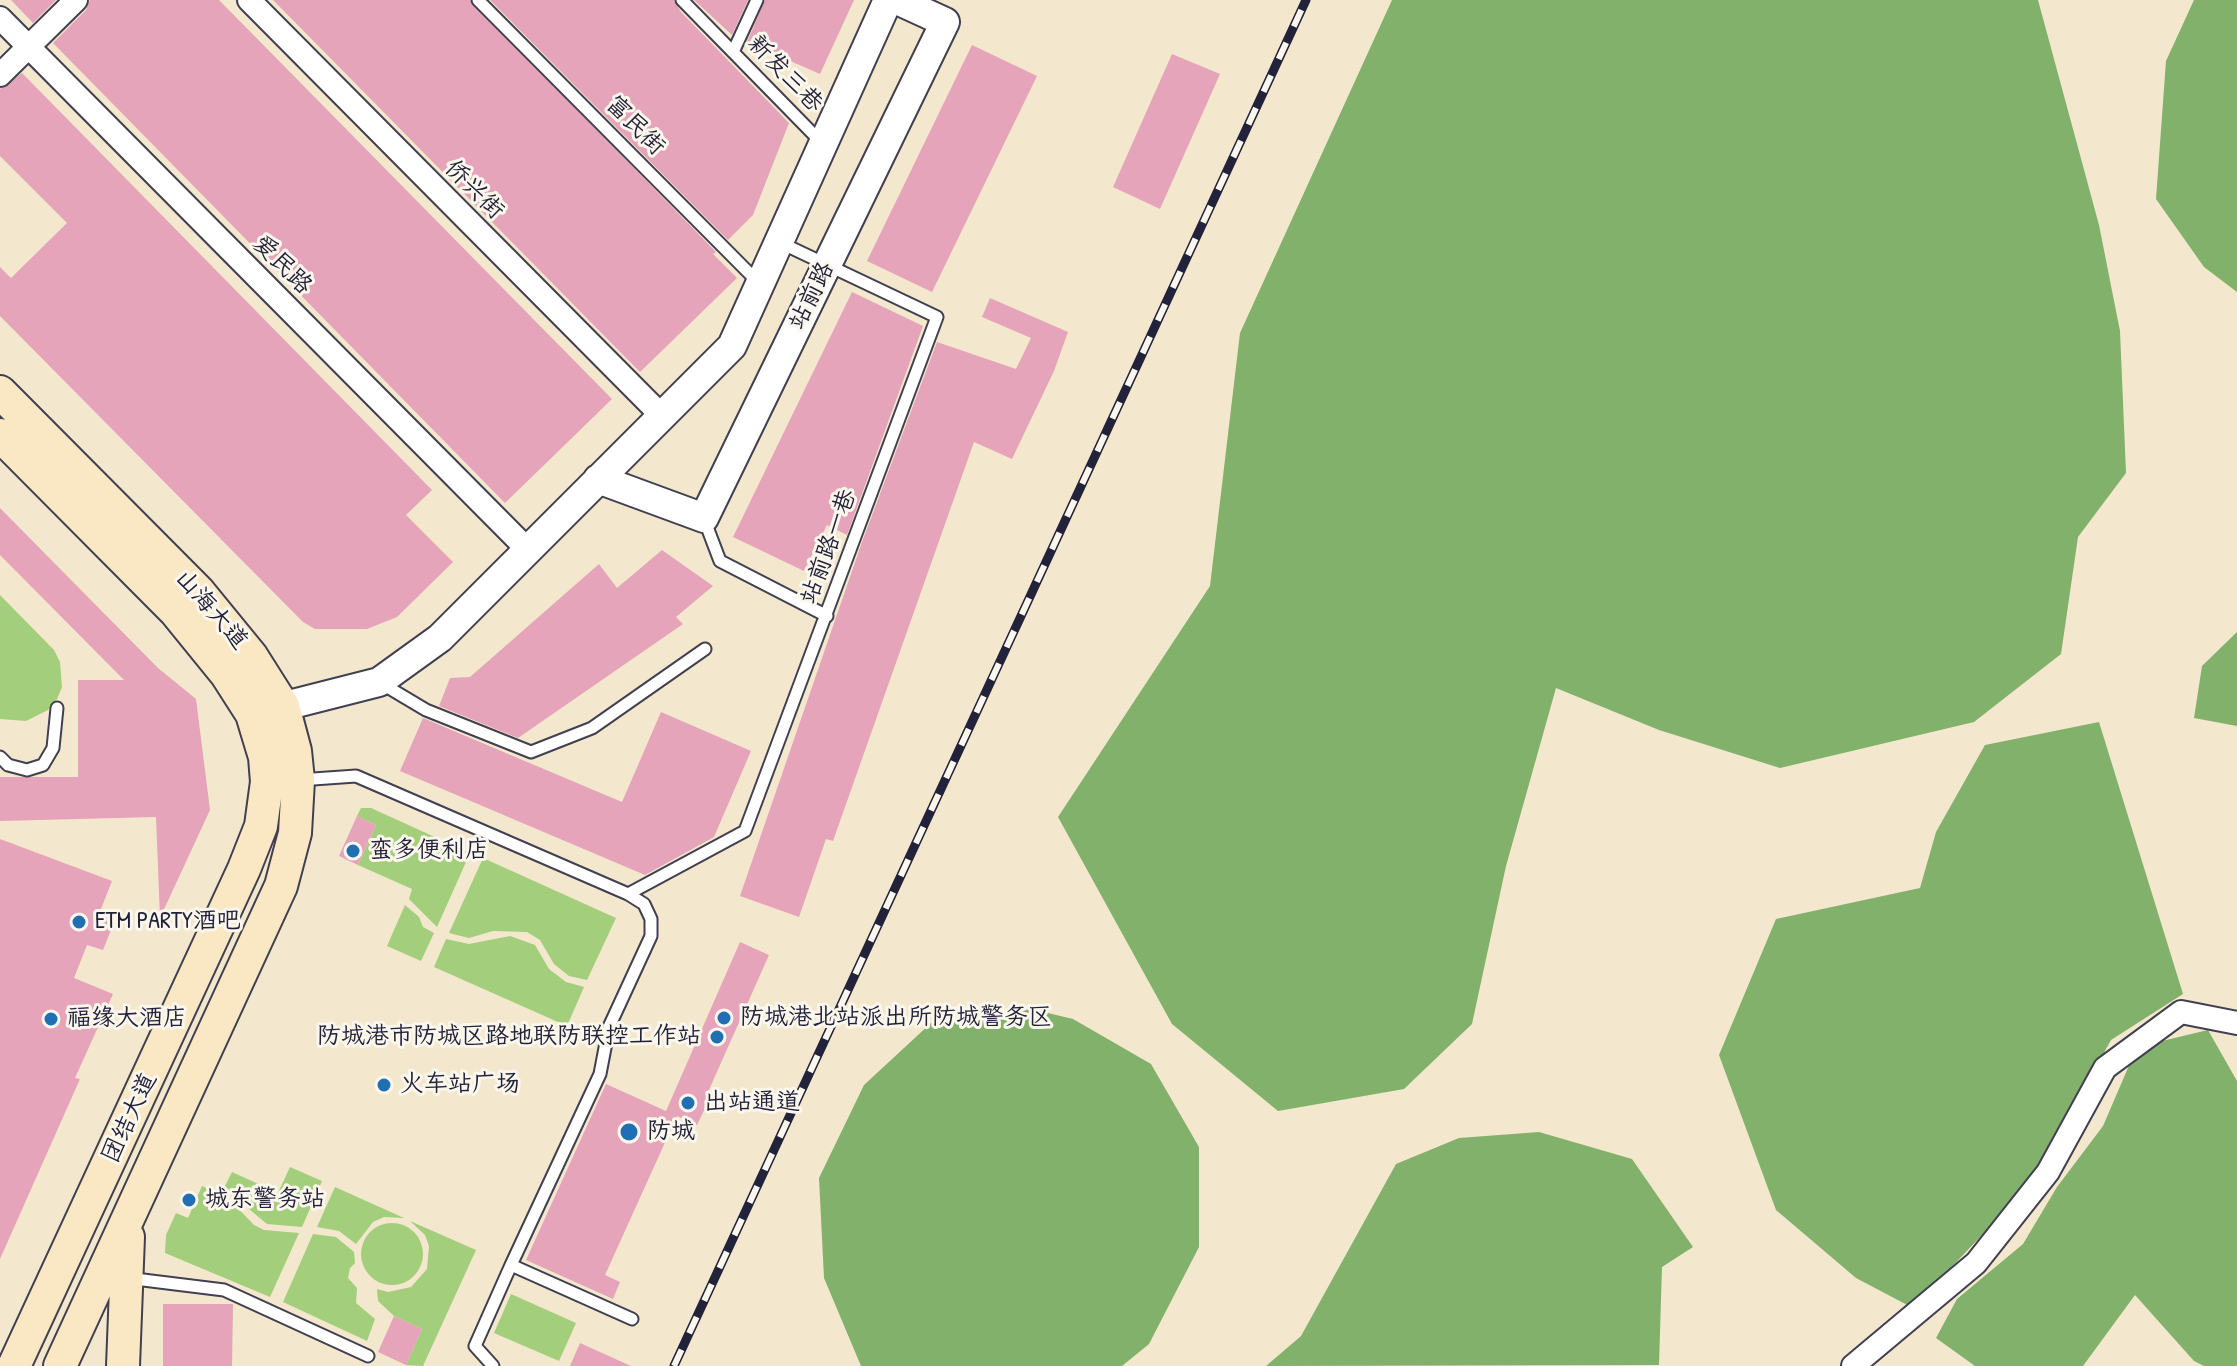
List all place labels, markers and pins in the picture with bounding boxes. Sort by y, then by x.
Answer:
place label: 蛮多便利店 [369,837,489,865]
marker: 蛮多便利店 [344,842,362,860]
place label: ETM PARTY酒吧 [95,908,241,936]
marker: ETM PARTY酒吧 [70,913,88,931]
place label: 防城港北站派出所防城警务区 [740,1004,1052,1032]
place label: 福缘大酒店 [67,1005,187,1033]
marker: 防城港北站派出所防城警务区 [715,1009,733,1027]
marker: 福缘大酒店 [42,1010,60,1028]
place label: 防城港市防城区路地联防联控工作站 [317,1023,701,1051]
marker: 防城港市防城区路地联防联控工作站 [708,1028,726,1046]
place label: 火车站广场 [400,1071,520,1099]
marker: 火车站广场 [375,1076,393,1094]
place label: 出站通道 [704,1089,800,1117]
marker: 出站通道 [679,1094,697,1112]
place label: 防城 [647,1118,695,1146]
marker: 防城 [618,1121,640,1143]
place label: 城东警务站 [205,1186,325,1214]
marker: 城东警务站 [180,1191,198,1209]

